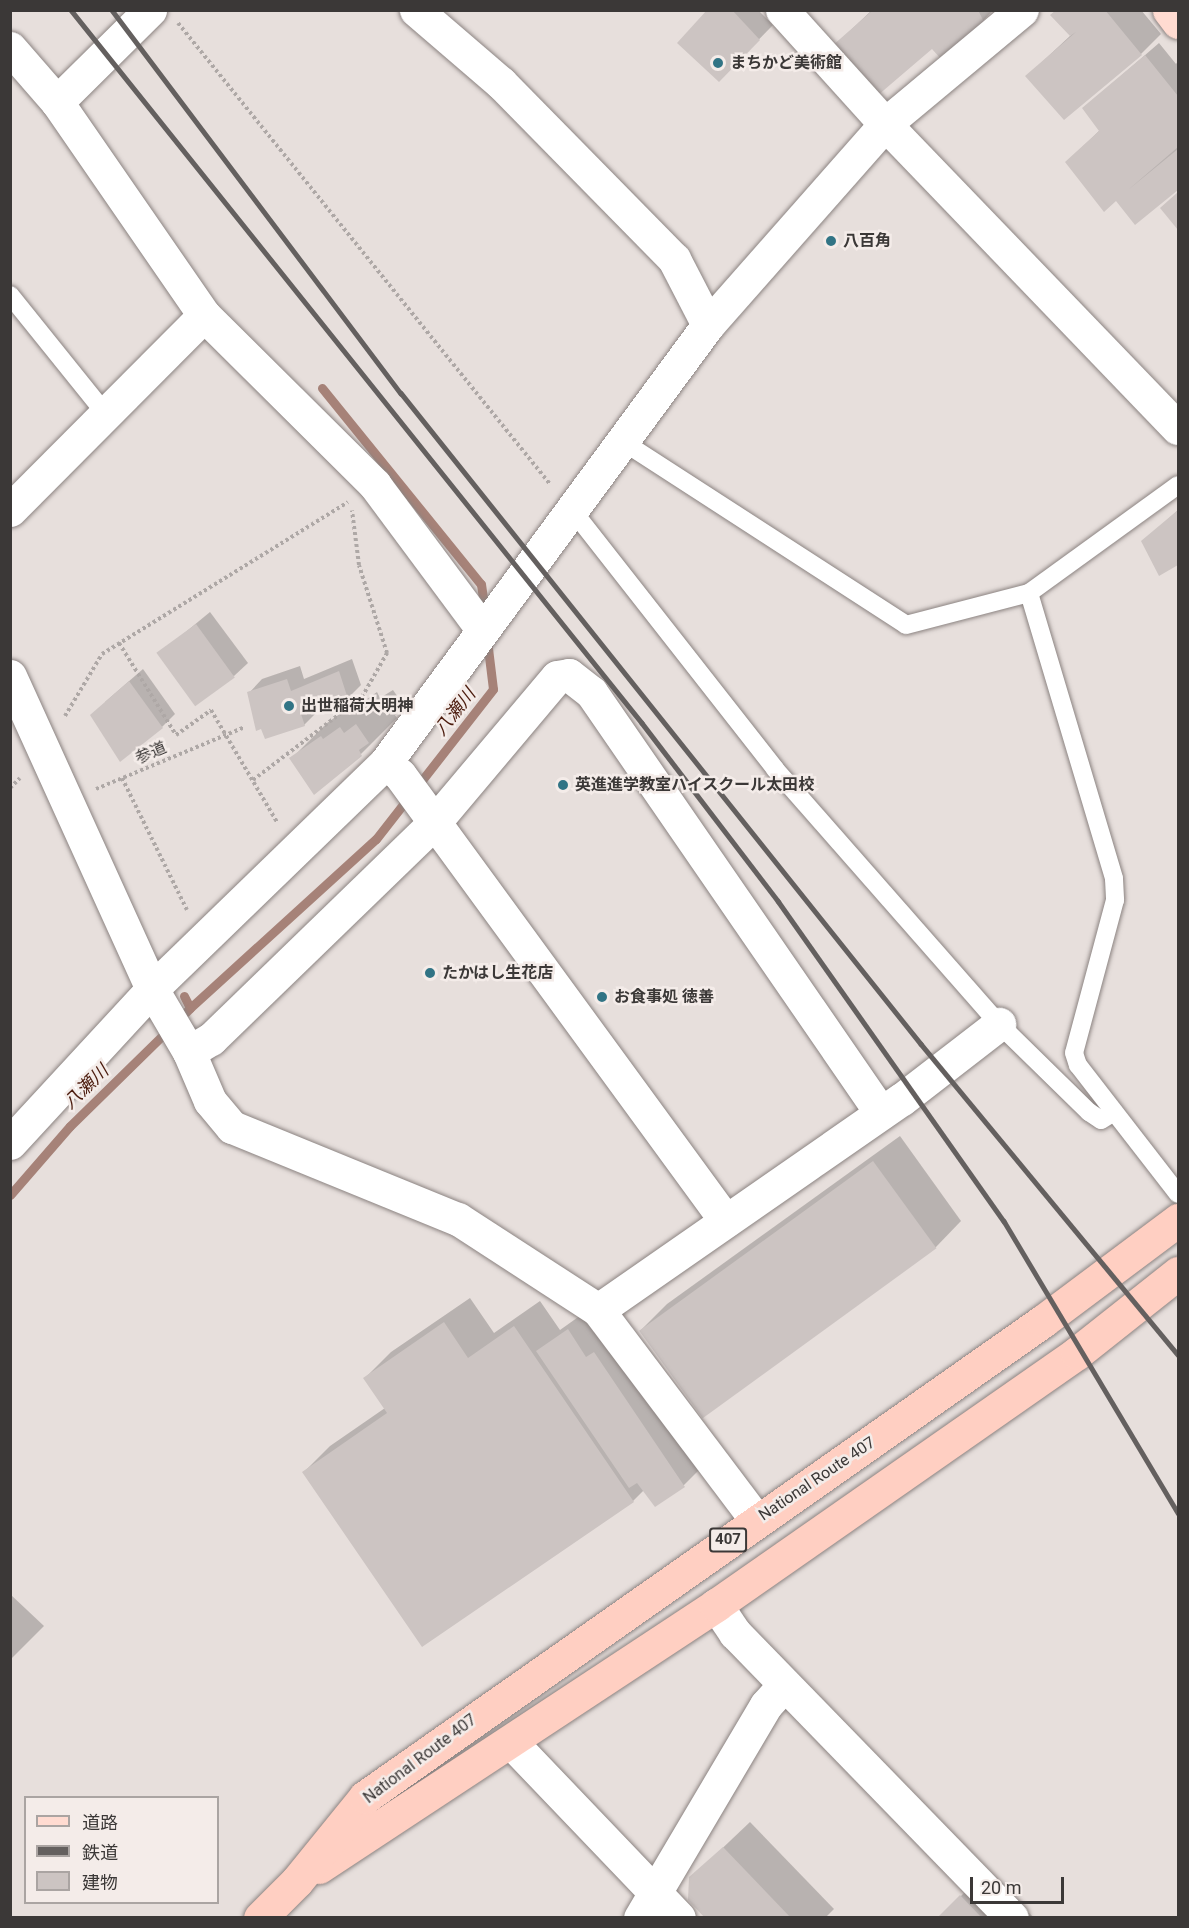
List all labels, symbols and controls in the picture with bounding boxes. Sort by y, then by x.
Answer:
place label: まちかど美術館 [730,53,842,73]
marker: まちかど美術館 [711,56,725,70]
place label: 八百角 [843,231,891,251]
marker: 八百角 [824,234,838,248]
water label: 八瀬川 [430,684,480,740]
place label: 出世稲荷大明神 [301,696,413,716]
marker: 出世稲荷大明神 [282,699,296,713]
street label: 参道 [133,738,169,768]
place label: 英進進学教室ハイスクール太田校 [575,775,815,795]
marker: 英進進学教室ハイスクール太田校 [556,778,570,792]
place label: たかはし生花店 [442,963,554,983]
marker: たかはし生花店 [423,966,437,980]
place label: お食事処 徳善 [614,987,714,1007]
marker: お食事処 徳善 [595,990,609,1004]
water label: 八瀬川 [59,1060,113,1114]
street label: National Route 407 [755,1433,879,1525]
road number: 407 [708,1528,748,1552]
street label: National Route 407 [360,1710,480,1808]
legend [24,1796,219,1904]
text: 道路 [82,1812,118,1833]
text: 鉄道 [82,1842,118,1863]
scale bar [973,1865,1068,1903]
text: 建物 [82,1872,118,1893]
text: 20 m [981,1877,1021,1898]

